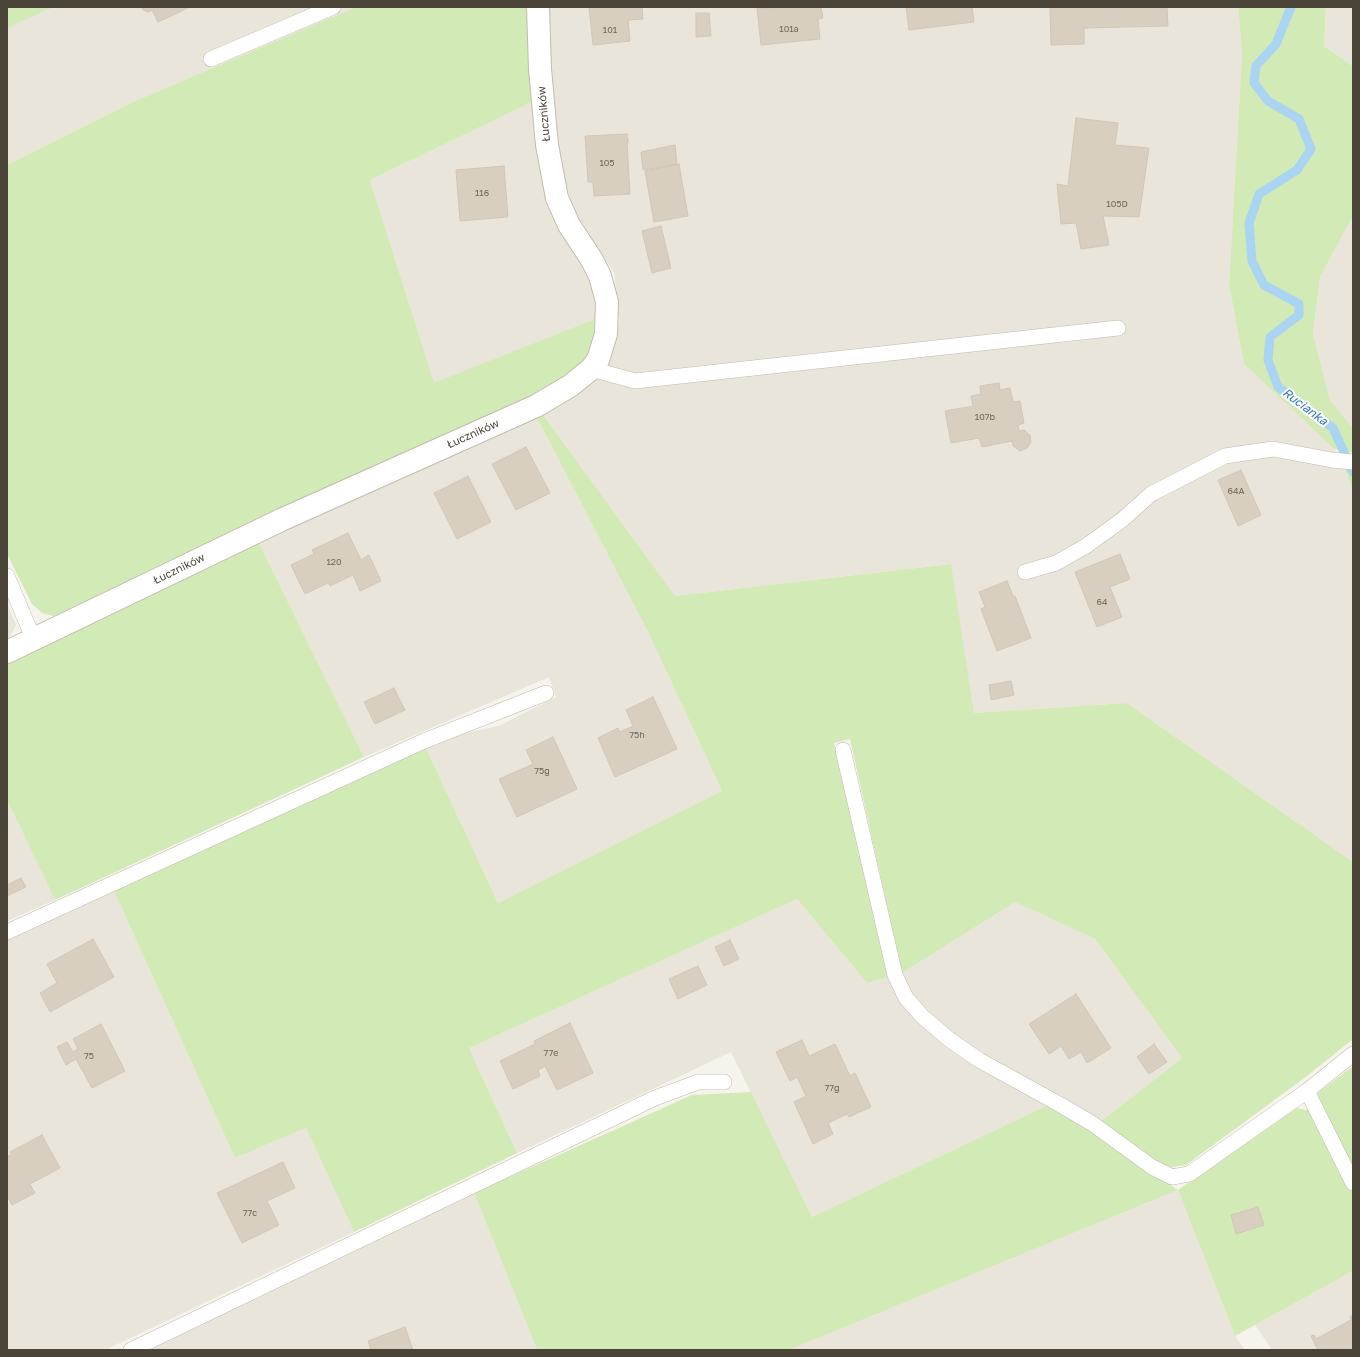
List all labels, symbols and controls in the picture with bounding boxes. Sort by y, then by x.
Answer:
house number: 101a [779,24,799,34]
house number: 101 [603,25,617,35]
street label: Łuczników [535,86,553,142]
house number: 105 [599,158,615,168]
house number: 116 [475,188,489,198]
house number: 105D [1106,199,1128,209]
water label: Rucianka [1280,385,1330,429]
house number: 107b [975,412,995,422]
street label: Łuczników [445,417,501,451]
house number: 64A [1228,486,1244,496]
street label: Łuczników [151,551,207,587]
house number: 120 [326,557,342,567]
house number: 64 [1097,597,1107,607]
house number: 75h [629,730,645,740]
house number: 75g [534,766,550,776]
house number: 77e [544,1048,558,1058]
house number: 75 [84,1051,94,1061]
house number: 77g [824,1083,840,1093]
house number: 77c [243,1208,257,1218]

